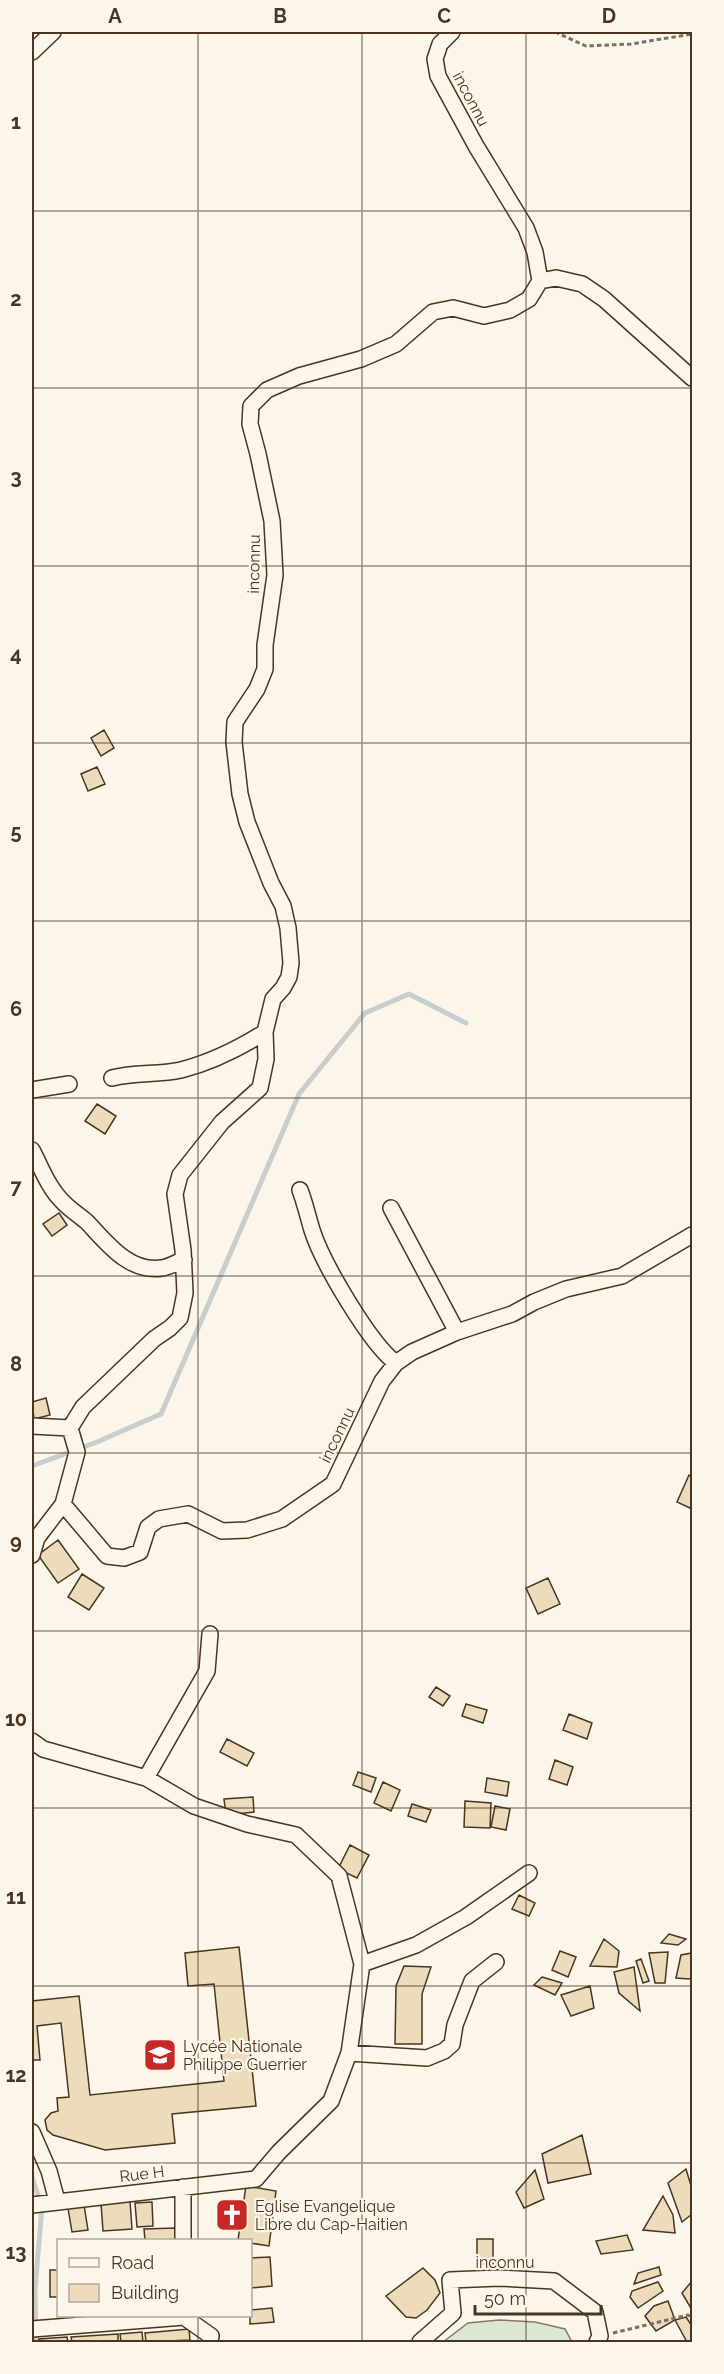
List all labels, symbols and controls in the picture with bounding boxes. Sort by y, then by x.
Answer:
text: A [108,4,122,28]
text: B [273,4,287,28]
text: C [437,4,451,28]
text: D [602,4,616,28]
street label: inconnu [449,68,493,130]
text: 1 [11,110,21,134]
text: 2 [10,287,22,311]
text: 3 [10,465,22,489]
street label: inconnu [244,534,264,594]
text: 4 [10,642,22,666]
text: 5 [10,820,22,844]
text: 6 [10,997,22,1021]
text: 7 [10,1175,22,1199]
text: 8 [10,1352,22,1376]
street label: inconnu [315,1404,359,1466]
text: 9 [10,1530,22,1554]
text: 10 [5,1707,27,1731]
text: 11 [6,1885,26,1909]
school or university icon: Lycée Nationale Philippe Guerrier [142,2037,178,2073]
place label: Lycée Nationale Philippe Guerrier [183,2037,307,2074]
text: 12 [5,2063,27,2087]
street label: Rue H [118,2162,166,2186]
church icon: Eglise Evangelique Libre du Cap-Haitien [214,2197,250,2233]
place label: Eglise Evangelique Libre du Cap-Haitien [255,2197,408,2234]
legend [57,2239,252,2317]
text: 13 [5,2240,27,2264]
text: Road [111,2252,154,2273]
street label: inconnu [475,2253,535,2272]
scale bar [475,2278,601,2316]
text: Building [111,2282,179,2303]
text: 50 m [484,2288,526,2309]

